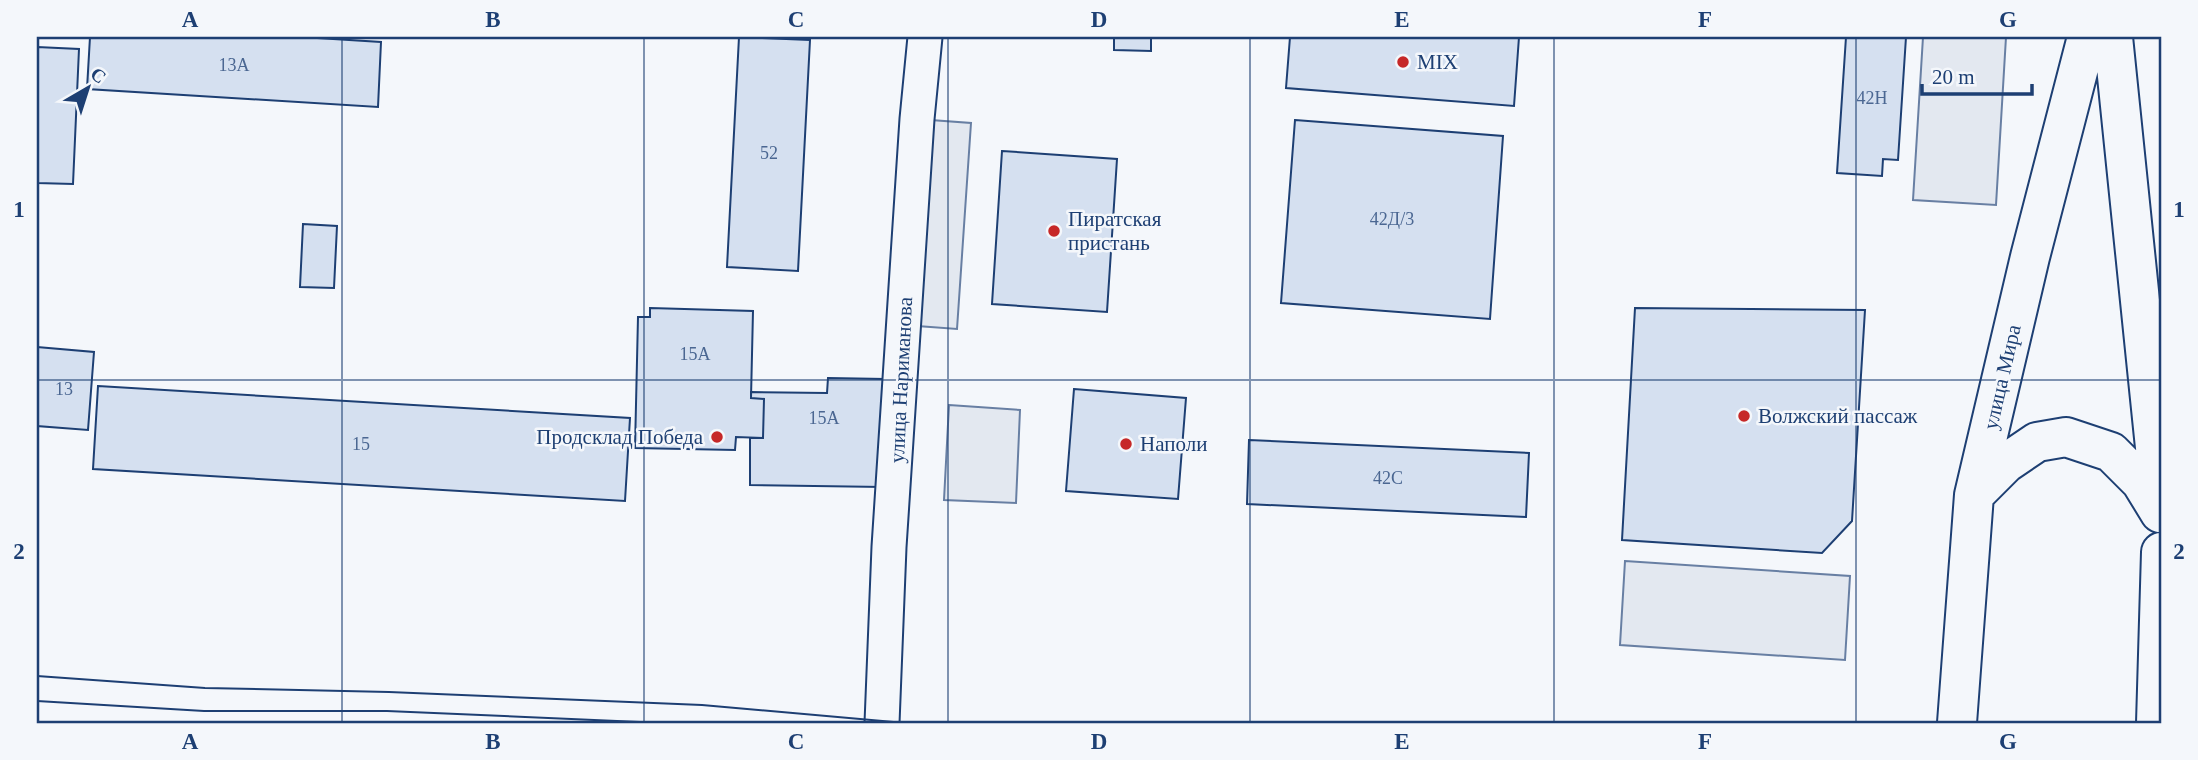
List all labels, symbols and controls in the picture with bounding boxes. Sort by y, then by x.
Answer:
text: A [182,7,199,32]
text: B [485,7,501,32]
text: C [788,7,804,32]
text: D [1091,7,1107,32]
text: E [1394,7,1410,32]
text: F [1698,7,1712,32]
text: G [1999,7,2017,32]
place label: MIX [1417,50,1458,74]
north arrow [52,52,122,122]
scale bar [1922,52,2032,96]
marker: MIX [1395,54,1411,70]
house number: 13А [219,55,250,75]
text: С [86,63,110,88]
text: 20 m [1932,65,1975,89]
house number: 42Н [1857,88,1888,108]
house number: 52 [760,143,778,163]
text: 1 [13,197,25,222]
text: 1 [2173,197,2185,222]
place label: Пиратская пристань [1068,207,1162,255]
house number: 42Д/3 [1370,209,1414,229]
marker: Пиратская пристань [1046,223,1062,239]
street label: улица Нариманова [885,296,917,464]
street label: улица Мира [1978,322,2026,432]
house number: 15А [680,344,711,364]
house number: 13 [55,379,73,399]
place label: Волжский пассаж [1758,404,1918,428]
house number: 15А [809,408,840,428]
marker: Волжский пассаж [1736,408,1752,424]
place label: Продсклад Победа [536,425,704,449]
marker: Продсклад Победа [709,429,725,445]
place label: Наполи [1140,432,1207,456]
house number: 15 [352,434,370,454]
marker: Наполи [1118,436,1134,452]
house number: 42С [1373,468,1403,488]
text: 2 [13,539,25,564]
text: 2 [2173,539,2185,564]
text: A [182,729,199,754]
text: B [485,729,501,754]
text: C [788,729,804,754]
text: D [1091,729,1107,754]
text: E [1394,729,1410,754]
text: F [1698,729,1712,754]
text: G [1999,729,2017,754]

